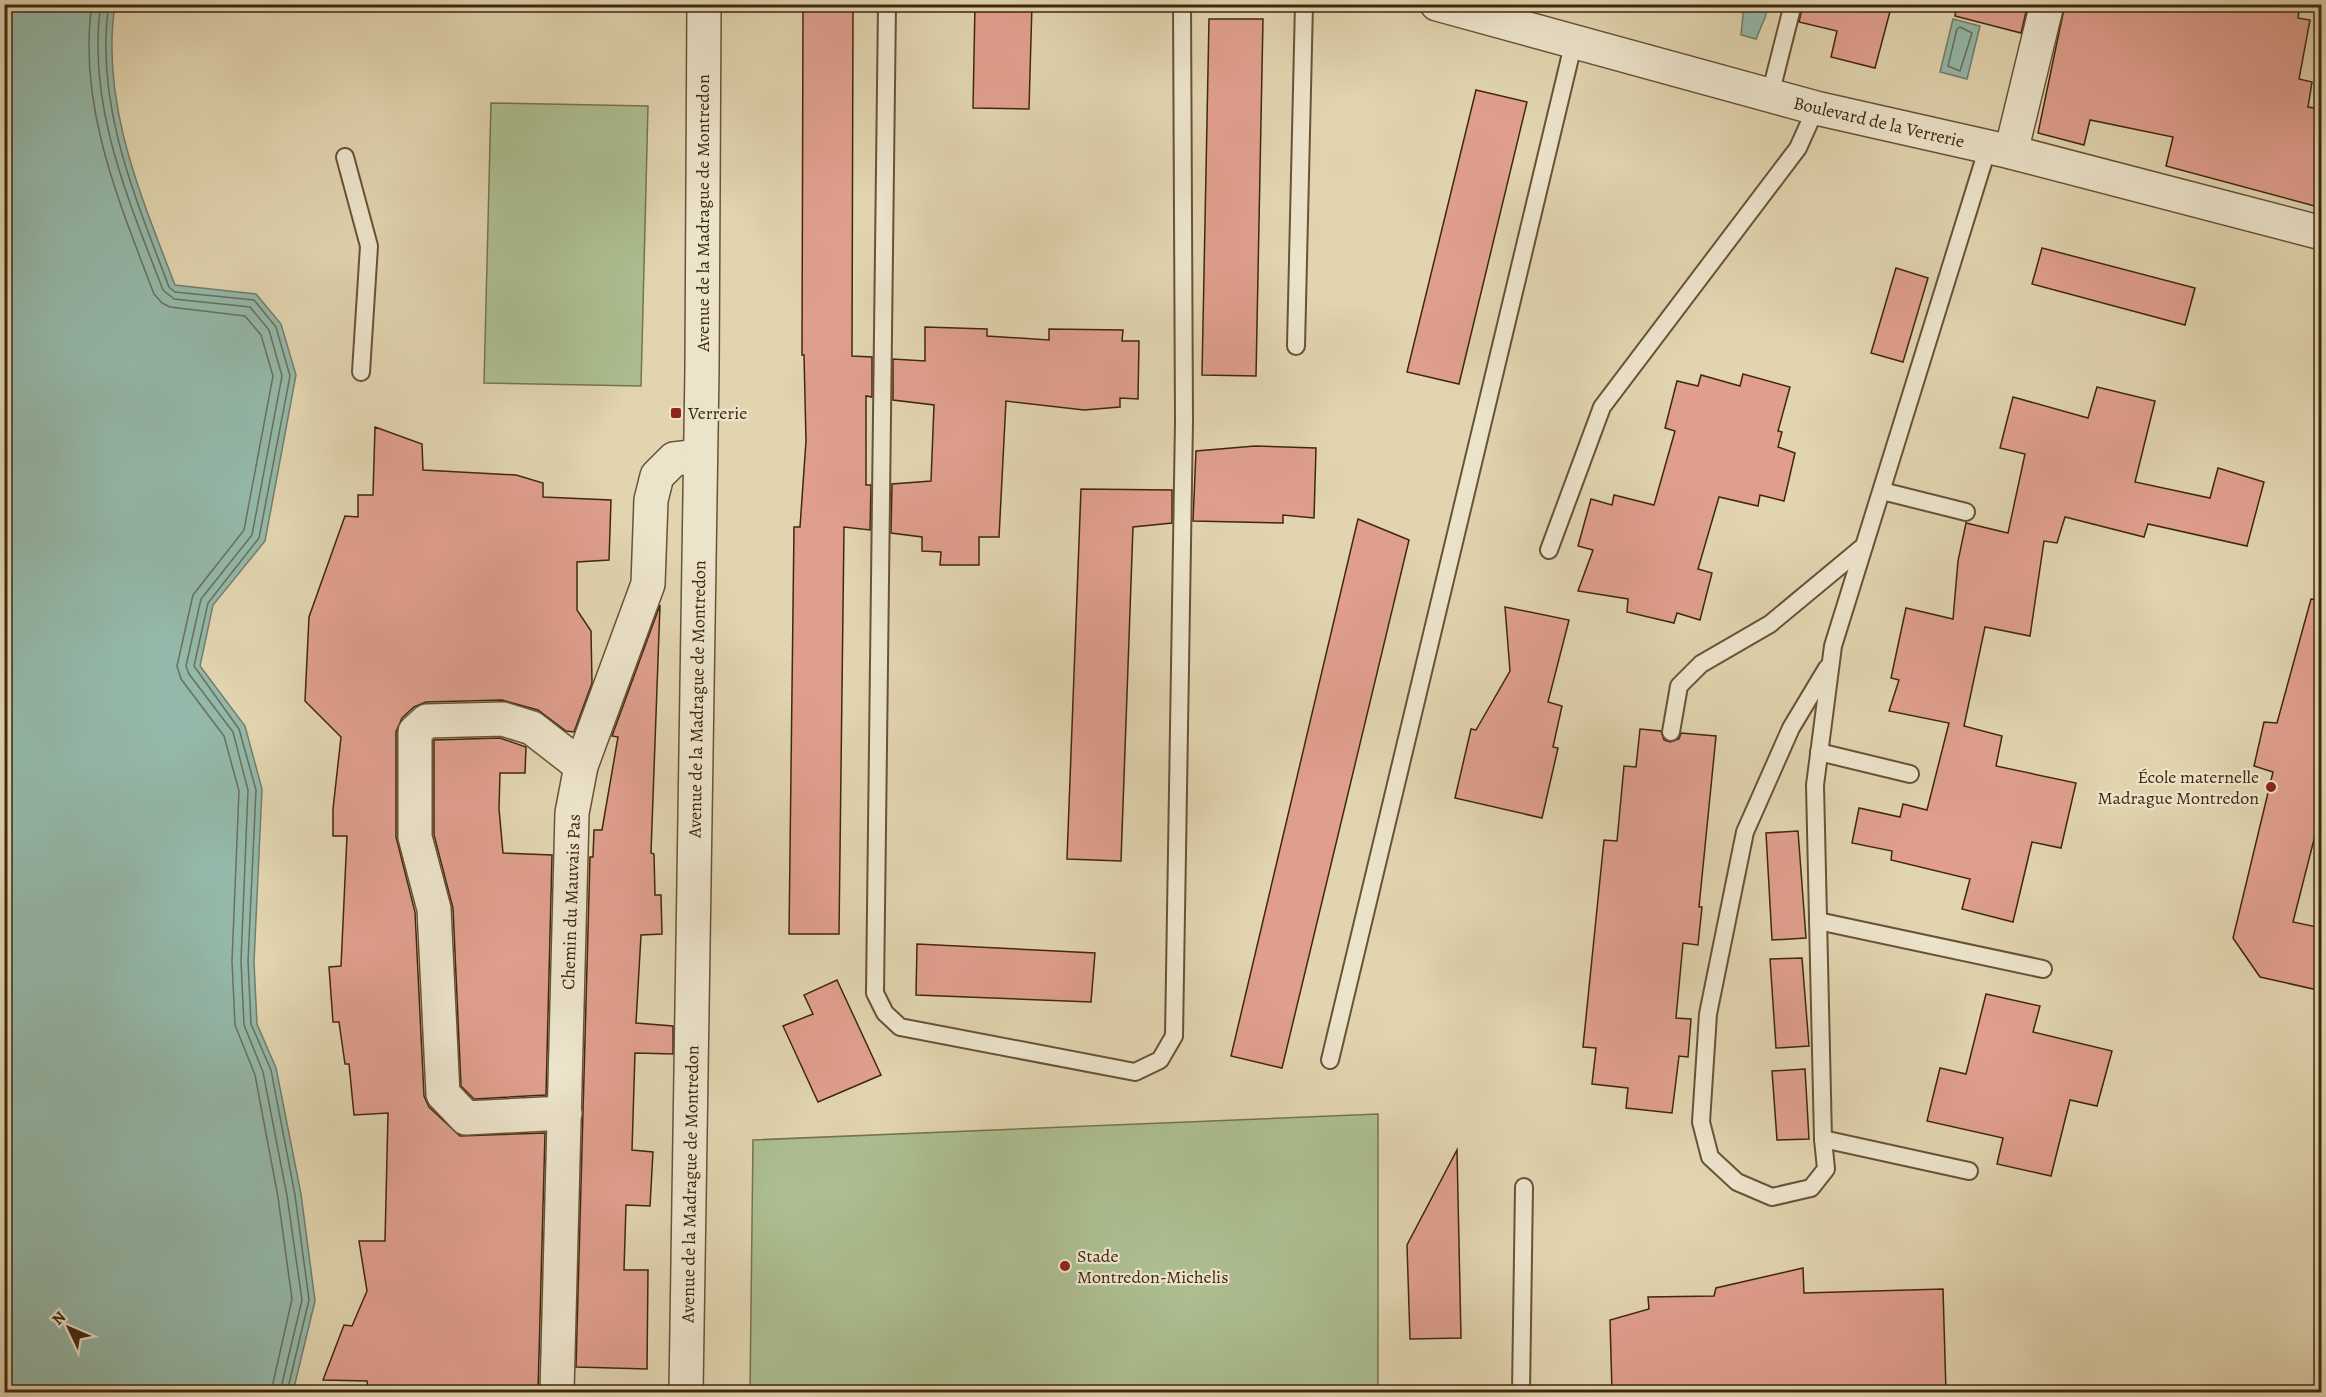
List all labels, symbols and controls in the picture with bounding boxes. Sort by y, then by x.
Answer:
street label: Avenue de la Madrague de Montredon [691,74,715,353]
street label: Boulevard de la Verrerie [1791,91,1967,153]
place label: Verrerie [687,401,747,425]
marker: Verrerie [669,406,683,420]
street label: Avenue de la Madrague de Montredon [683,560,711,839]
place label: École maternelle Madrague Montredon [2097,765,2259,810]
marker: École maternelle Madrague Montredon [2264,780,2278,794]
street label: Chemin du Mauvais Pas [556,814,586,990]
street label: Avenue de la Madrague de Montredon [676,1045,704,1324]
place label: Stade Montredon-Michelis [1077,1244,1228,1289]
marker: Stade Montredon-Michelis [1058,1259,1072,1273]
north arrow [39,1298,99,1358]
text: N [47,1306,71,1330]

